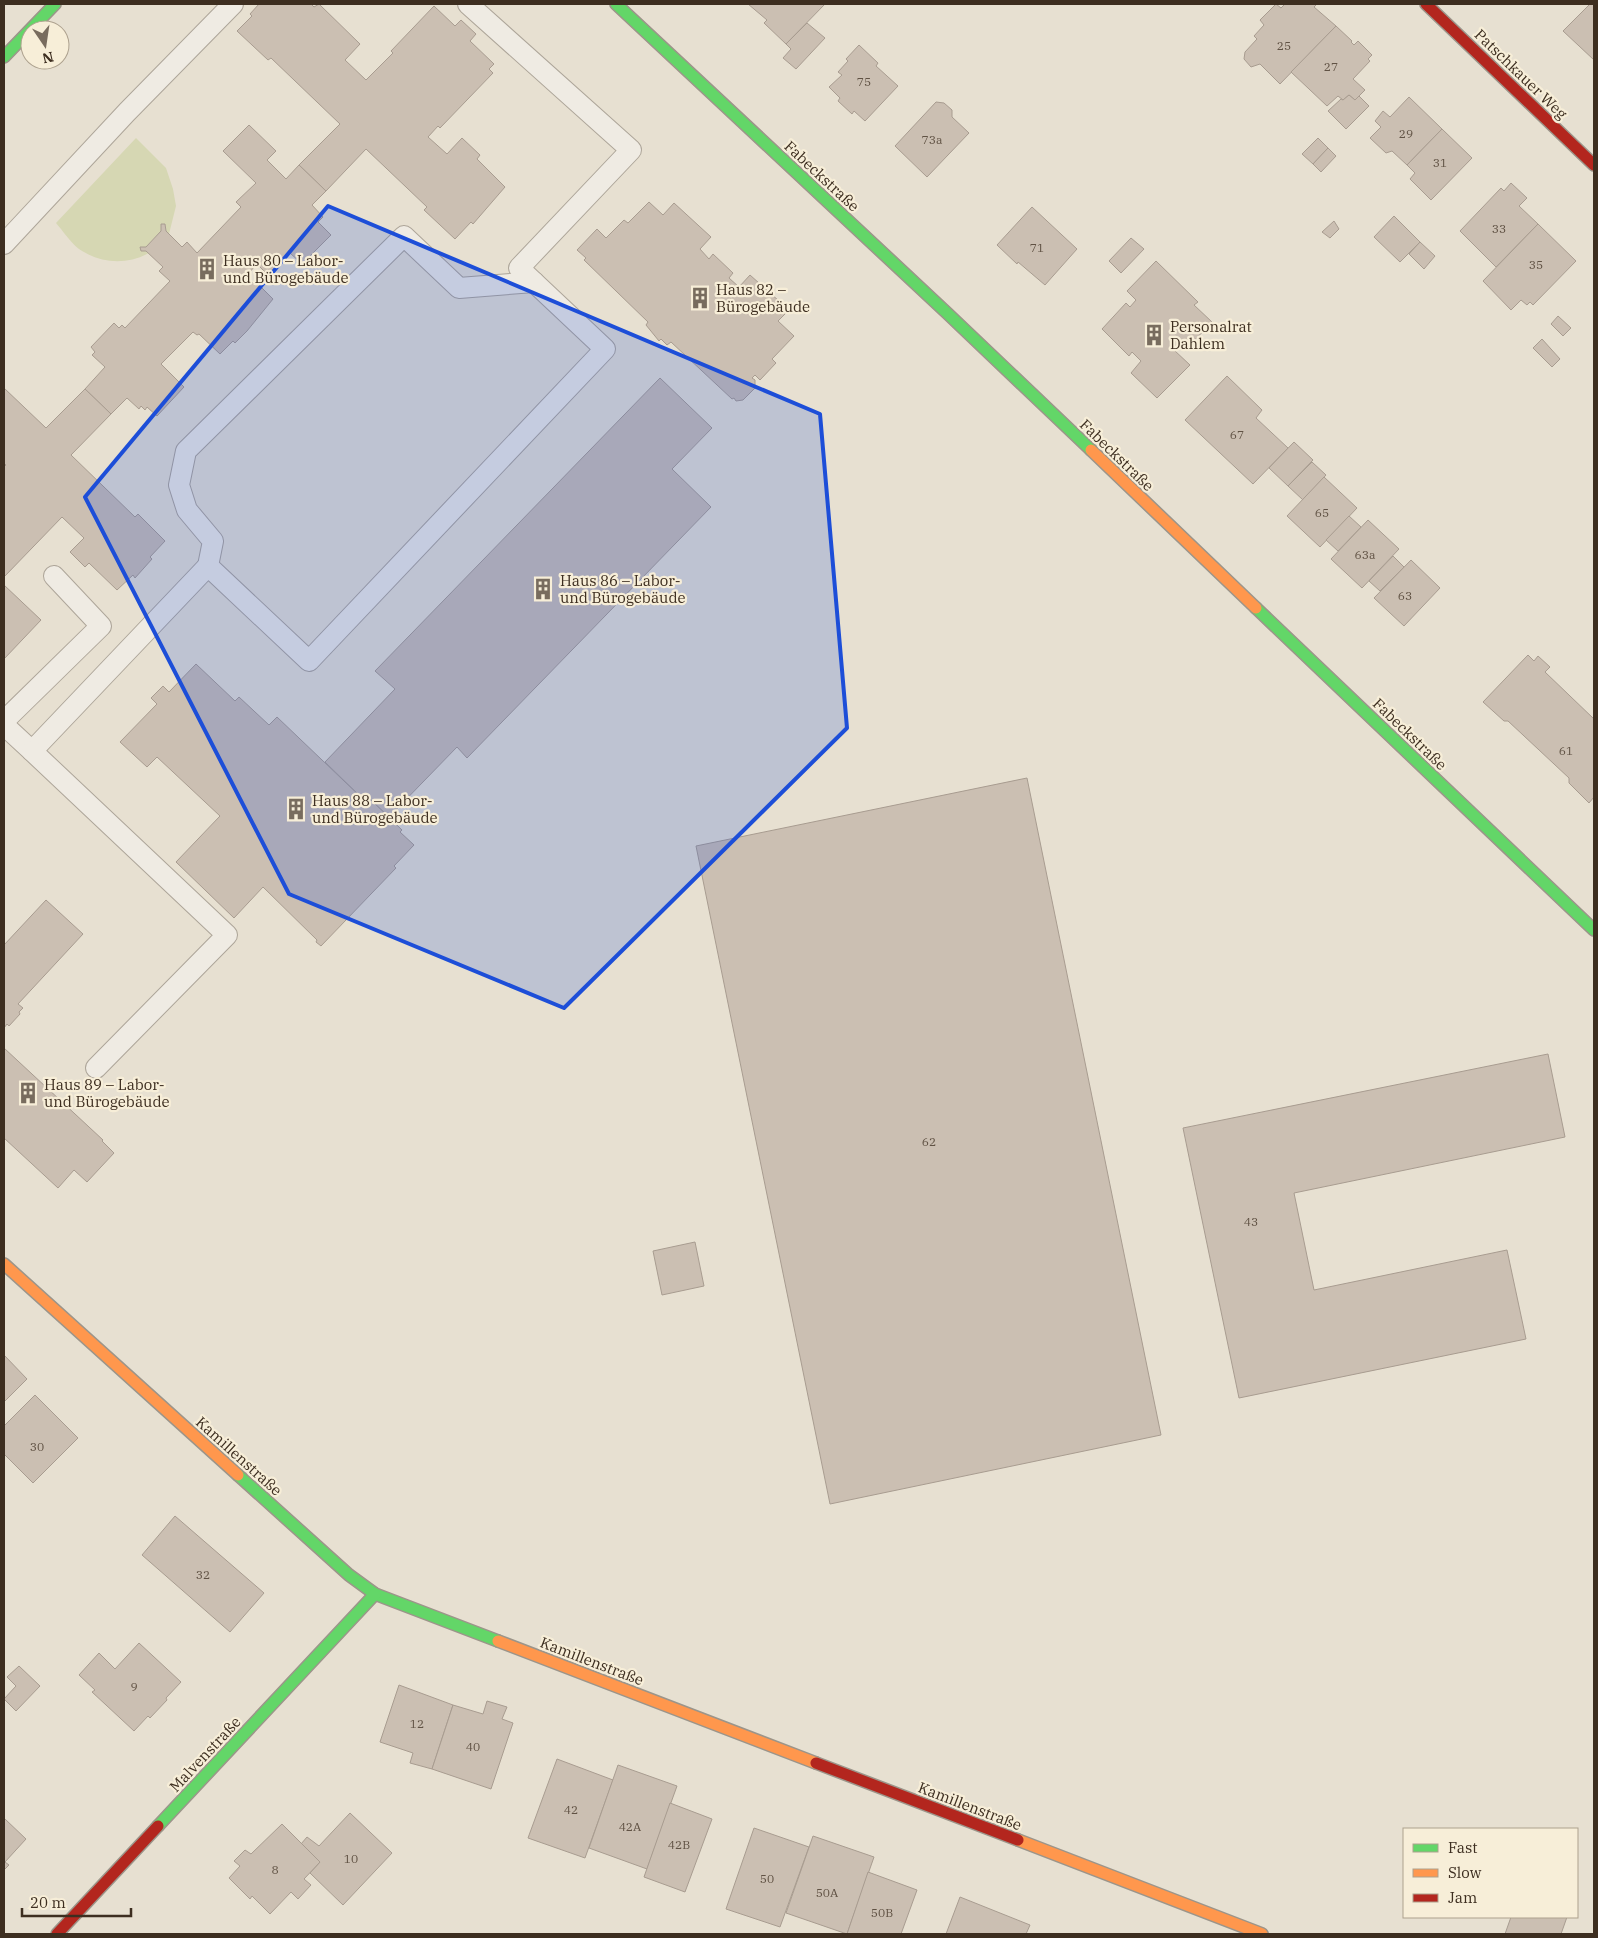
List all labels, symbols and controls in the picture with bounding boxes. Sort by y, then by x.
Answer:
north arrow [20,20,70,70]
street label: Patschkauer Weg [1471,25,1571,123]
house number: 25 [1277,38,1291,53]
text: N [41,48,55,68]
house number: 27 [1324,59,1338,74]
house number: 75 [857,74,871,89]
house number: 29 [1399,126,1413,141]
house number: 73a [922,132,943,147]
street label: Fabeckstraße [781,136,863,216]
house number: 31 [1433,155,1447,170]
house number: 33 [1492,221,1506,236]
house number: 71 [1030,240,1044,255]
place label: Haus 80 – Labor- und Bürogebäude [223,251,349,287]
building icon: Haus 80 – Labor- und Bürogebäude [194,256,220,282]
house number: 35 [1529,257,1543,272]
place label: Haus 82 – Bürogebäude [716,280,810,316]
building icon: Haus 82 – Bürogebäude [687,285,713,311]
place label: Personalrat Dahlem [1170,317,1252,353]
building icon: Personalrat Dahlem [1141,322,1167,348]
street label: Fabeckstraße [1076,415,1158,495]
house number: 67 [1230,427,1244,442]
house number: 65 [1315,505,1329,520]
house number: 63a [1355,547,1376,562]
place label: Haus 86 – Labor- und Bürogebäude [560,571,686,607]
building icon: Haus 86 – Labor- und Bürogebäude [530,576,556,602]
house number: 63 [1398,588,1412,603]
street label: Fabeckstraße [1369,694,1451,774]
house number: 61 [1559,743,1573,758]
place label: Haus 88 – Labor- und Bürogebäude [312,791,438,827]
building icon: Haus 88 – Labor- und Bürogebäude [283,796,309,822]
place label: Haus 89 – Labor- und Bürogebäude [44,1075,170,1111]
building icon: Haus 89 – Labor- und Bürogebäude [15,1080,41,1106]
house number: 62 [922,1134,936,1149]
house number: 43 [1244,1214,1258,1229]
street label: Kamillenstraße [192,1412,286,1500]
house number: 30 [30,1439,44,1454]
house number: 32 [196,1567,210,1582]
street label: Kamillenstraße [538,1633,646,1689]
house number: 9 [130,1679,138,1694]
street label: Malvenstraße [165,1712,245,1796]
house number: 12 [410,1716,424,1731]
house number: 40 [466,1739,480,1754]
street label: Kamillenstraße [916,1778,1024,1834]
house number: 42 [564,1802,578,1817]
house number: 42A [619,1819,642,1834]
legend [1403,1828,1578,1918]
house number: 42B [668,1837,690,1852]
text: Fast [1448,1838,1478,1857]
house number: 10 [344,1851,358,1866]
house number: 8 [271,1862,279,1877]
text: Slow [1448,1863,1482,1882]
house number: 50 [760,1871,774,1886]
house number: 50A [816,1885,839,1900]
scale bar [22,1886,131,1918]
text: Jam [1448,1888,1477,1907]
text: 20 m [30,1893,66,1912]
house number: 50B [871,1905,893,1920]

